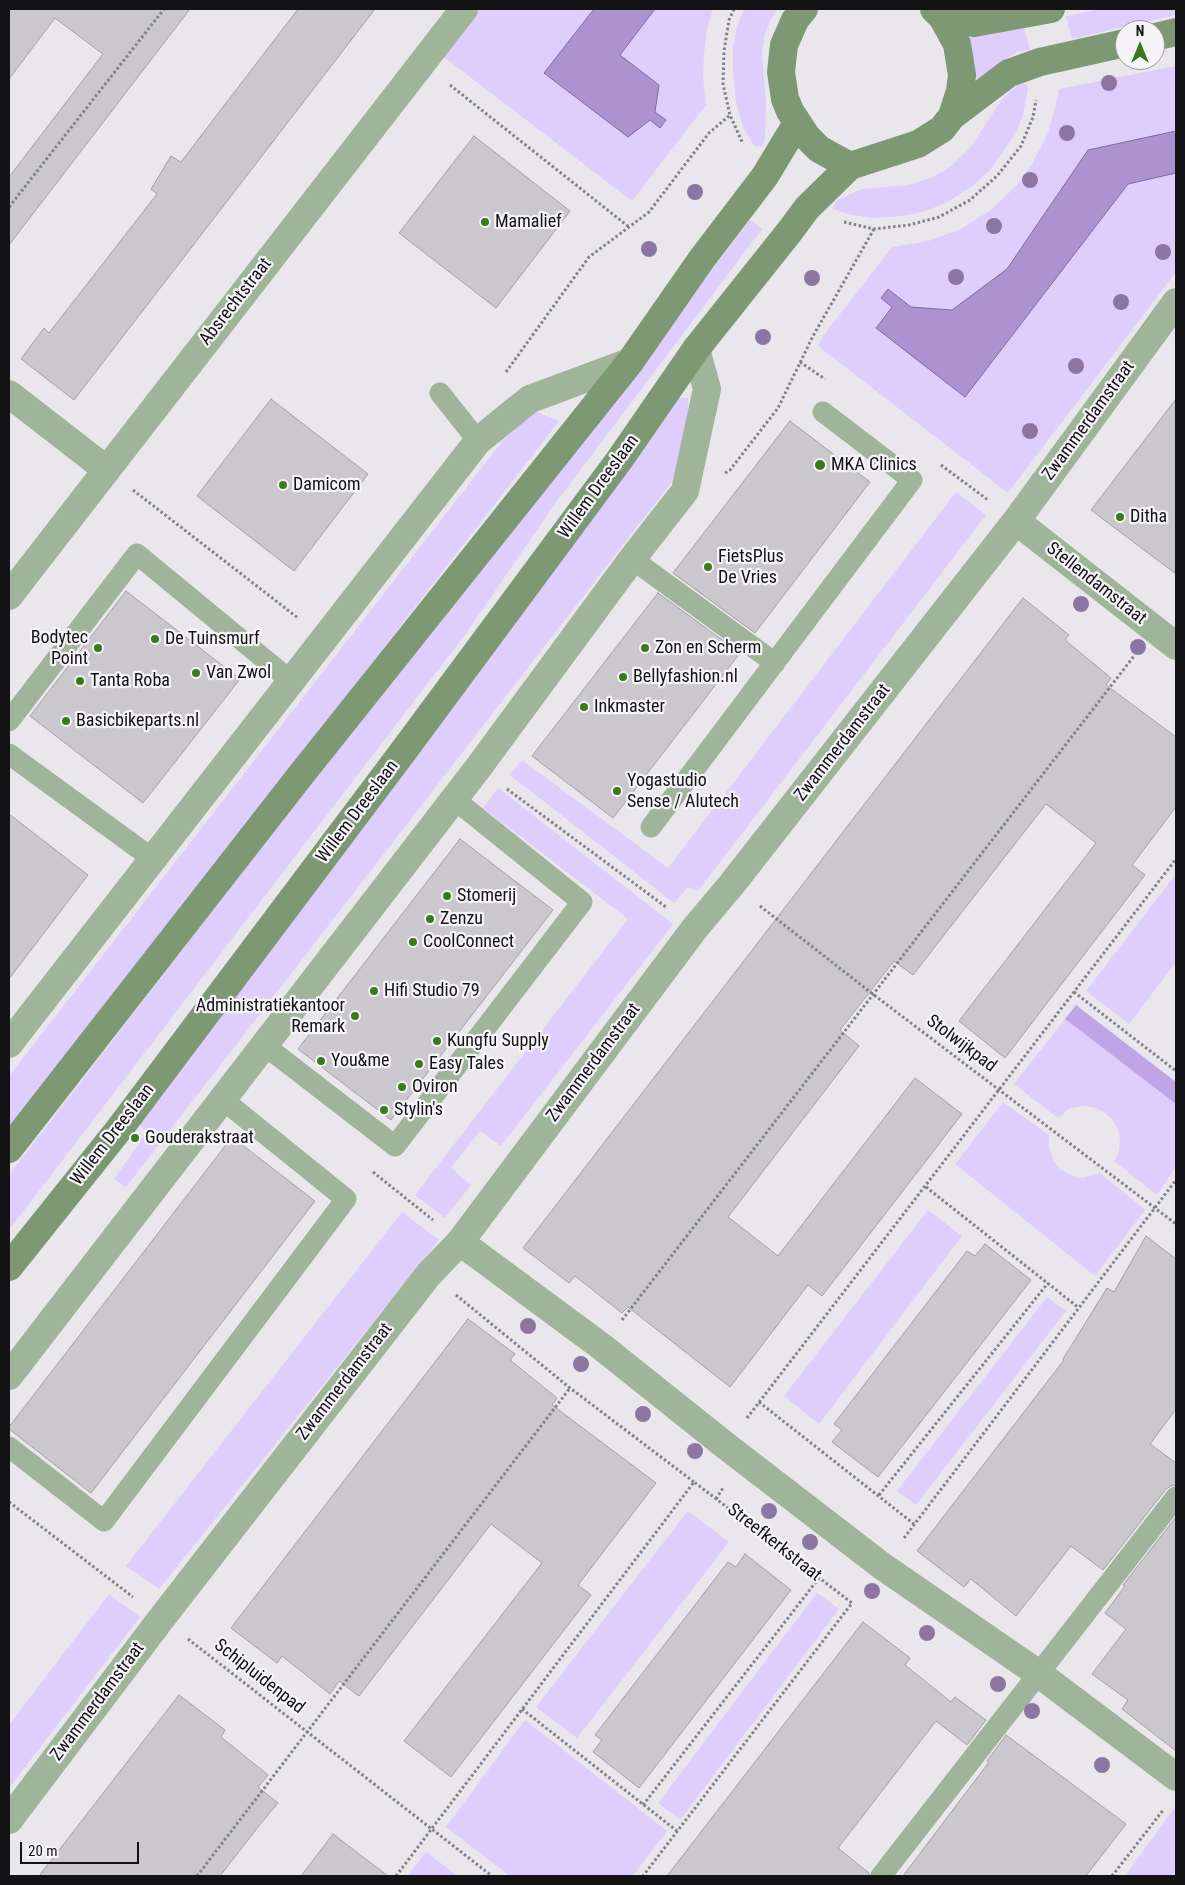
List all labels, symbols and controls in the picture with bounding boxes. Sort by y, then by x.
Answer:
north arrow [1115,20,1165,70]
text: N [1136,23,1144,39]
place label: Mamalief [495,211,562,233]
marker: Mamalief [479,216,491,228]
street label: Absrechtstraat [195,254,277,350]
street label: Zwammerdamstraat [1038,357,1140,485]
street label: Willem Dreeslaan [554,431,644,543]
place label: MKA Clinics [831,454,917,476]
marker: MKA Clinics [813,458,827,472]
place label: Damicom [293,474,360,496]
marker: Damicom [277,479,289,491]
place label: Ditha [1130,506,1167,528]
marker: Ditha [1114,511,1126,523]
street label: Stellendamstraat [1042,538,1150,630]
place label: FietsPlus De Vries [718,546,784,588]
marker: FietsPlus De Vries [702,561,714,573]
place label: Bodytec Point [31,627,88,670]
place label: De Tuinsmurf [165,628,260,650]
marker: De Tuinsmurf [149,633,161,645]
place label: Zon en Scherm [655,637,761,659]
marker: Bodytec Point [92,642,104,654]
marker: Zon en Scherm [639,642,651,654]
place label: Van Zwol [206,662,271,684]
place label: Bellyfashion.nl [633,666,738,688]
marker: Van Zwol [190,667,202,679]
place label: Tanta Roba [90,670,170,692]
marker: Bellyfashion.nl [617,671,629,683]
marker: Tanta Roba [74,675,86,687]
street label: Zwammerdamstraat [791,680,895,806]
place label: Inkmaster [594,696,665,718]
marker: Inkmaster [578,701,590,713]
place label: Basicbikeparts.nl [76,710,199,732]
marker: Basicbikeparts.nl [60,715,72,727]
street label: Willem Dreeslaan [312,756,404,868]
place label: Yogastudio Sense / Alutech [627,770,739,812]
marker: Yogastudio Sense / Alutech [611,785,623,797]
place label: Stomerij [457,885,516,907]
marker: Stomerij [441,890,453,902]
place label: Zenzu [440,908,483,930]
marker: Zenzu [424,913,436,925]
place label: CoolConnect [423,931,514,953]
marker: CoolConnect [407,936,419,948]
place label: Hifi Studio 79 [384,980,480,1002]
marker: Hifi Studio 79 [368,985,380,997]
place label: Administratiekantoor Remark [196,995,345,1038]
street label: Zwammerdamstraat [542,1000,646,1126]
marker: Administratiekantoor Remark [349,1010,361,1022]
street label: Stolwijkpad [922,1011,1000,1077]
place label: Kungfu Supply [447,1030,549,1052]
marker: Kungfu Supply [431,1035,443,1047]
place label: You&me [331,1050,389,1072]
place label: Easy Tales [429,1053,504,1075]
marker: You&me [315,1055,327,1067]
marker: Easy Tales [413,1058,425,1070]
place label: Oviron [412,1076,458,1098]
street label: Willem Dreeslaan [67,1080,159,1190]
marker: Oviron [396,1081,408,1093]
place label: Stylin's [394,1099,443,1121]
marker: Stylin's [378,1104,390,1116]
place label: Gouderakstraat [145,1127,254,1149]
marker: Gouderakstraat [129,1132,141,1144]
street label: Zwammerdamstraat [293,1319,397,1445]
street label: Streefkerkstraat [723,1499,825,1587]
street label: Schipluidenpad [209,1635,309,1719]
street label: Zwammerdamstraat [46,1639,150,1765]
scale bar [22,1832,141,1864]
text: 20 m [28,1842,58,1860]

